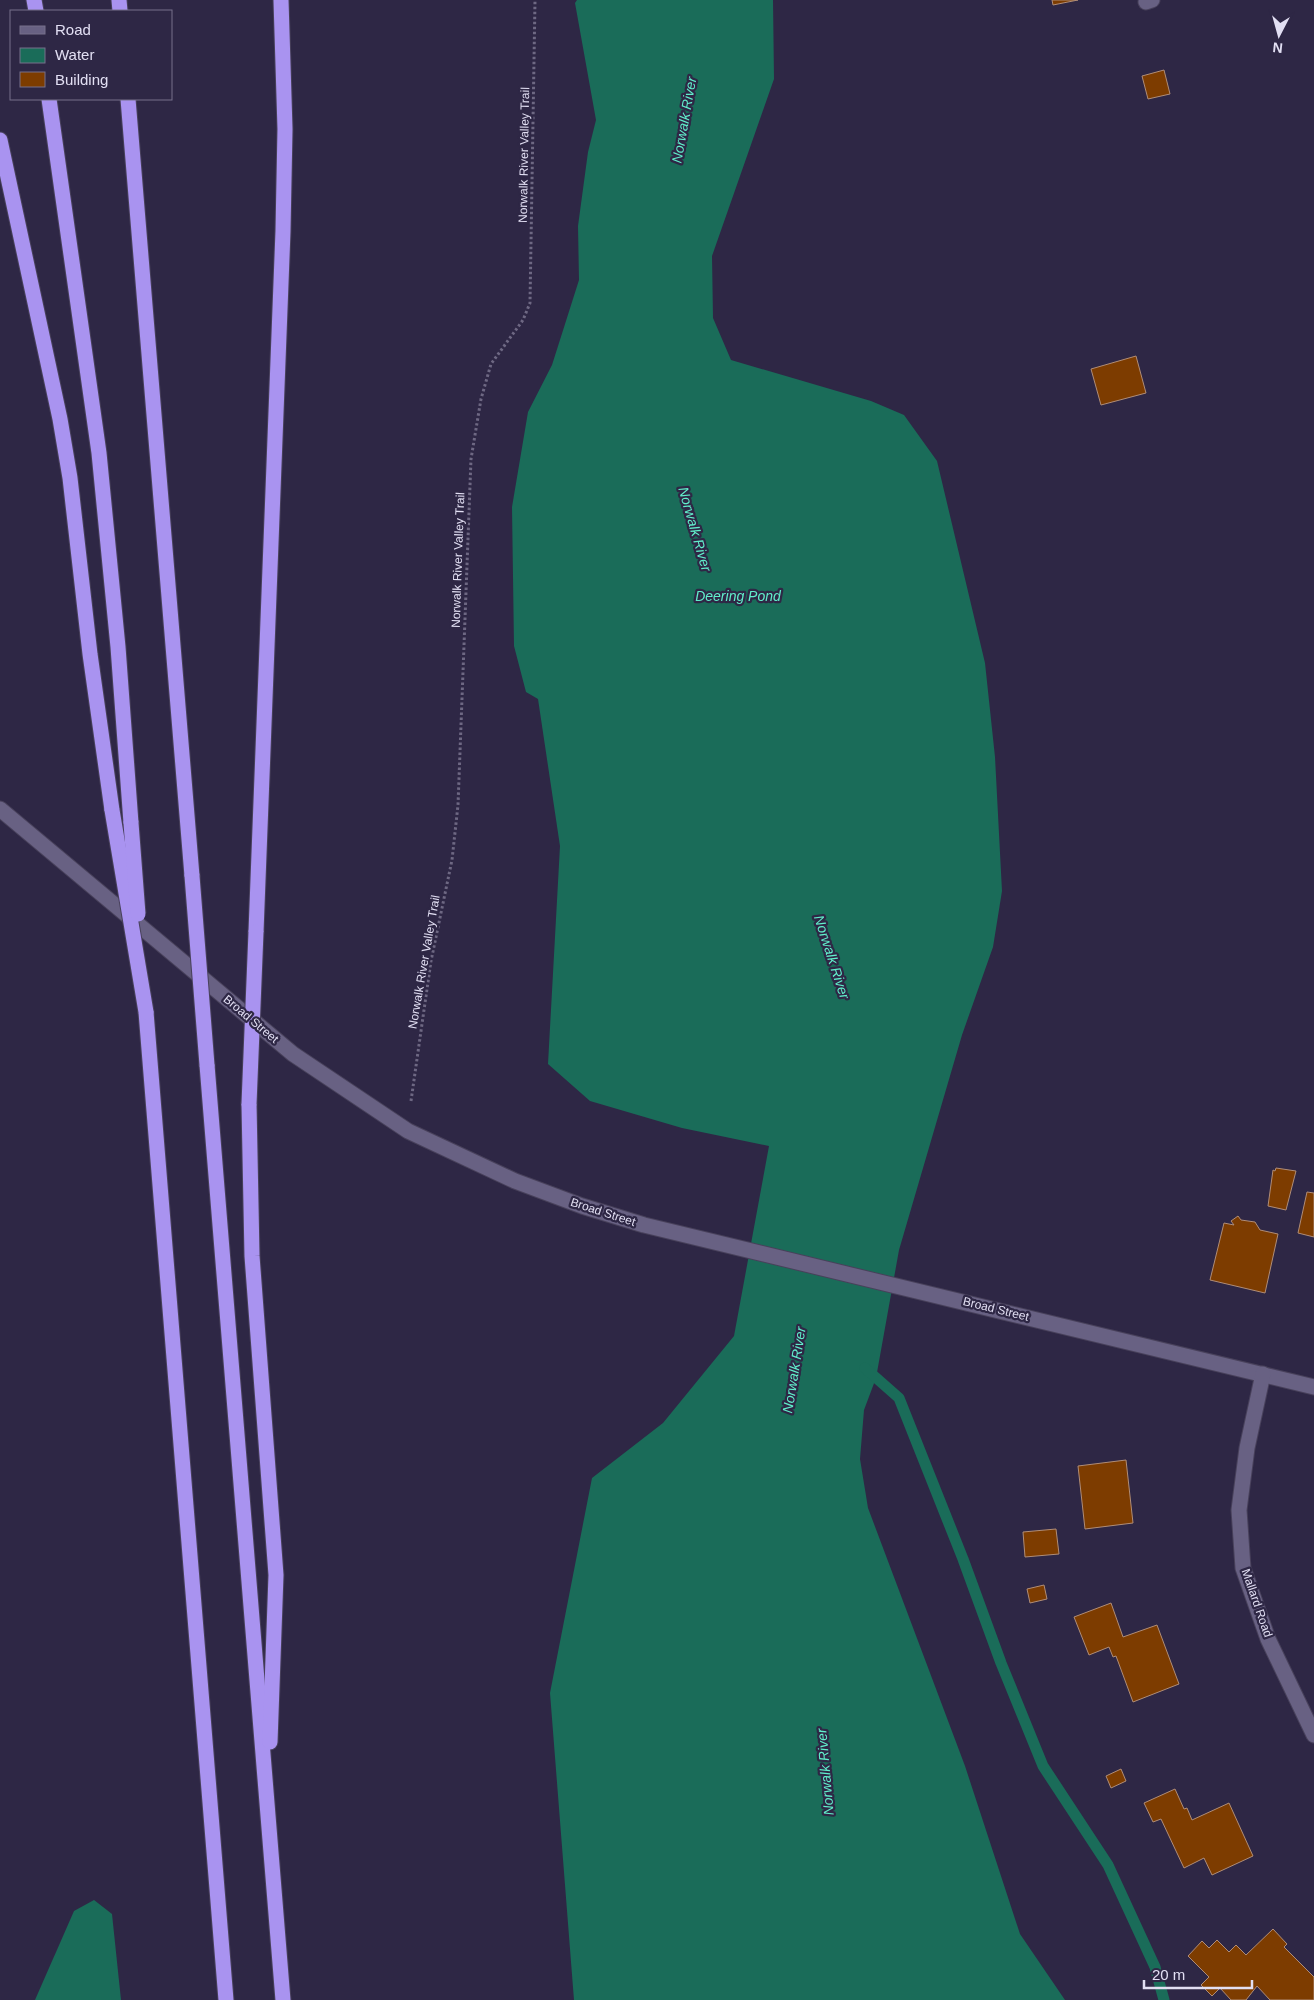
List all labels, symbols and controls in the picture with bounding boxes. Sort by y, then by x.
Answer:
legend [10,10,172,100]
north arrow [1254,10,1304,60]
text: Road [55,21,91,38]
text: N [1272,39,1284,56]
text: Water [55,46,94,63]
text: Building [55,71,108,88]
water label: Norwalk River [669,74,700,164]
street label: Norwalk River Valley Trail [516,87,532,223]
water label: Norwalk River [675,485,715,574]
street label: Norwalk River Valley Trail [449,492,467,628]
water label: Deering Pond [695,588,782,604]
street label: Norwalk River Valley Trail [405,894,443,1030]
water label: Norwalk River [811,913,853,1002]
street label: Broad Street [221,992,282,1046]
street label: Broad Street [569,1195,638,1229]
street label: Broad Street [962,1294,1031,1324]
water label: Norwalk River [779,1324,809,1414]
street label: Mallard Road [1239,1567,1275,1639]
water label: Norwalk River [813,1727,837,1816]
scale bar [1144,1958,1252,1990]
text: 20 m [1152,1966,1185,1983]

